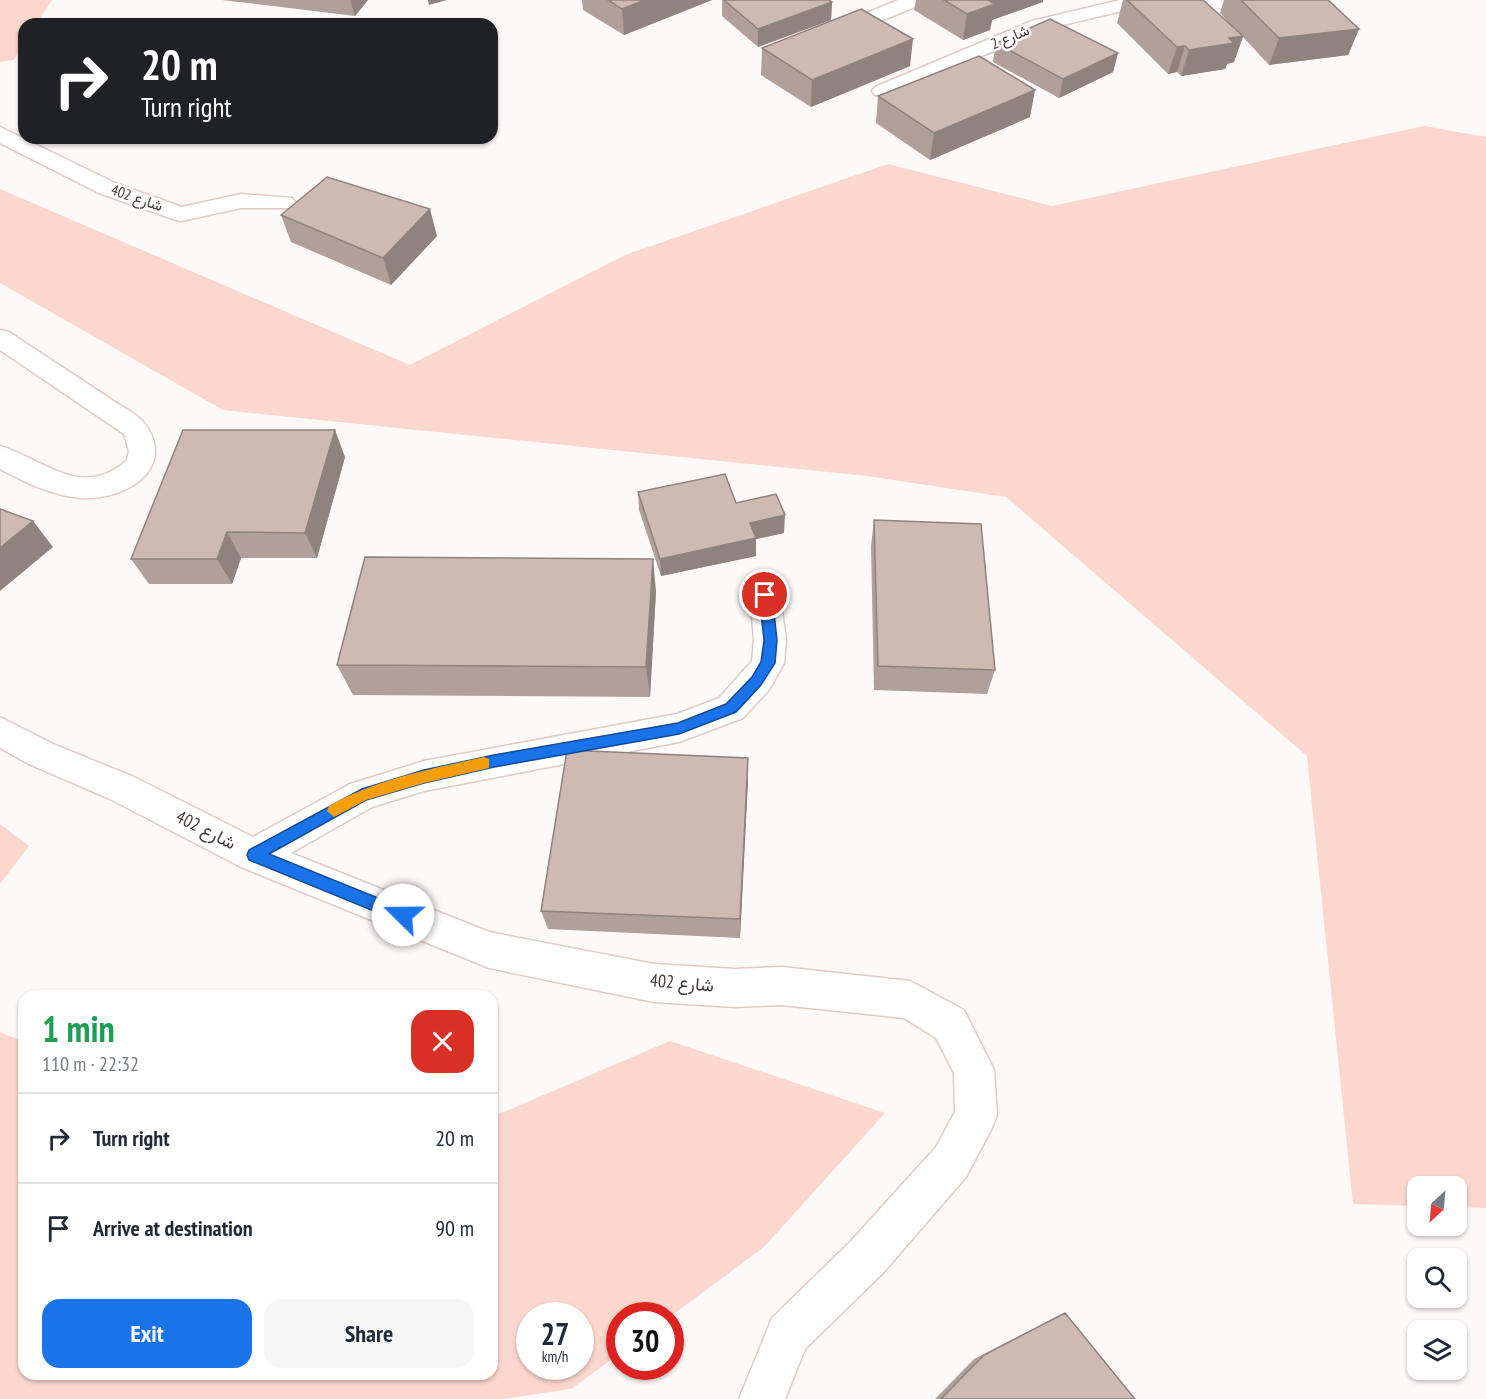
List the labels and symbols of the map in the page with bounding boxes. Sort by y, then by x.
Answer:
street label: شارع 2 [988,20,1033,55]
street label: شارع 402 [108,180,166,217]
pin [739,569,790,620]
street label: شارع 402 [172,805,240,855]
position arrow [371,883,435,947]
street label: شارع 402 [649,968,715,998]
north arrow [1407,1176,1467,1236]
speed limit sign: 30 [606,1302,684,1380]

